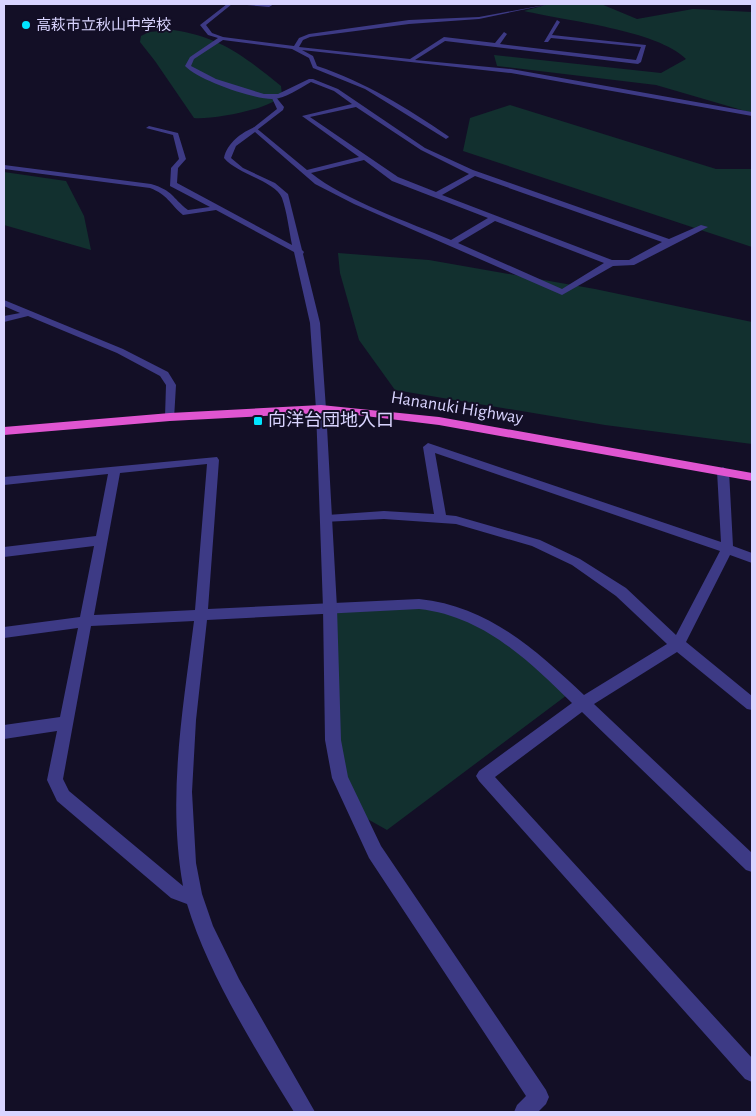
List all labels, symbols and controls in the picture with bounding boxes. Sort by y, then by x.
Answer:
place label: 高萩市立秋山中学校 [36,17,171,33]
marker: 高萩市立秋山中学校 [20,19,32,31]
street label: Hananuki Highway [390,389,525,427]
place label: 向洋台団地入口 [268,410,394,430]
marker: 向洋台団地入口 [252,415,264,427]

